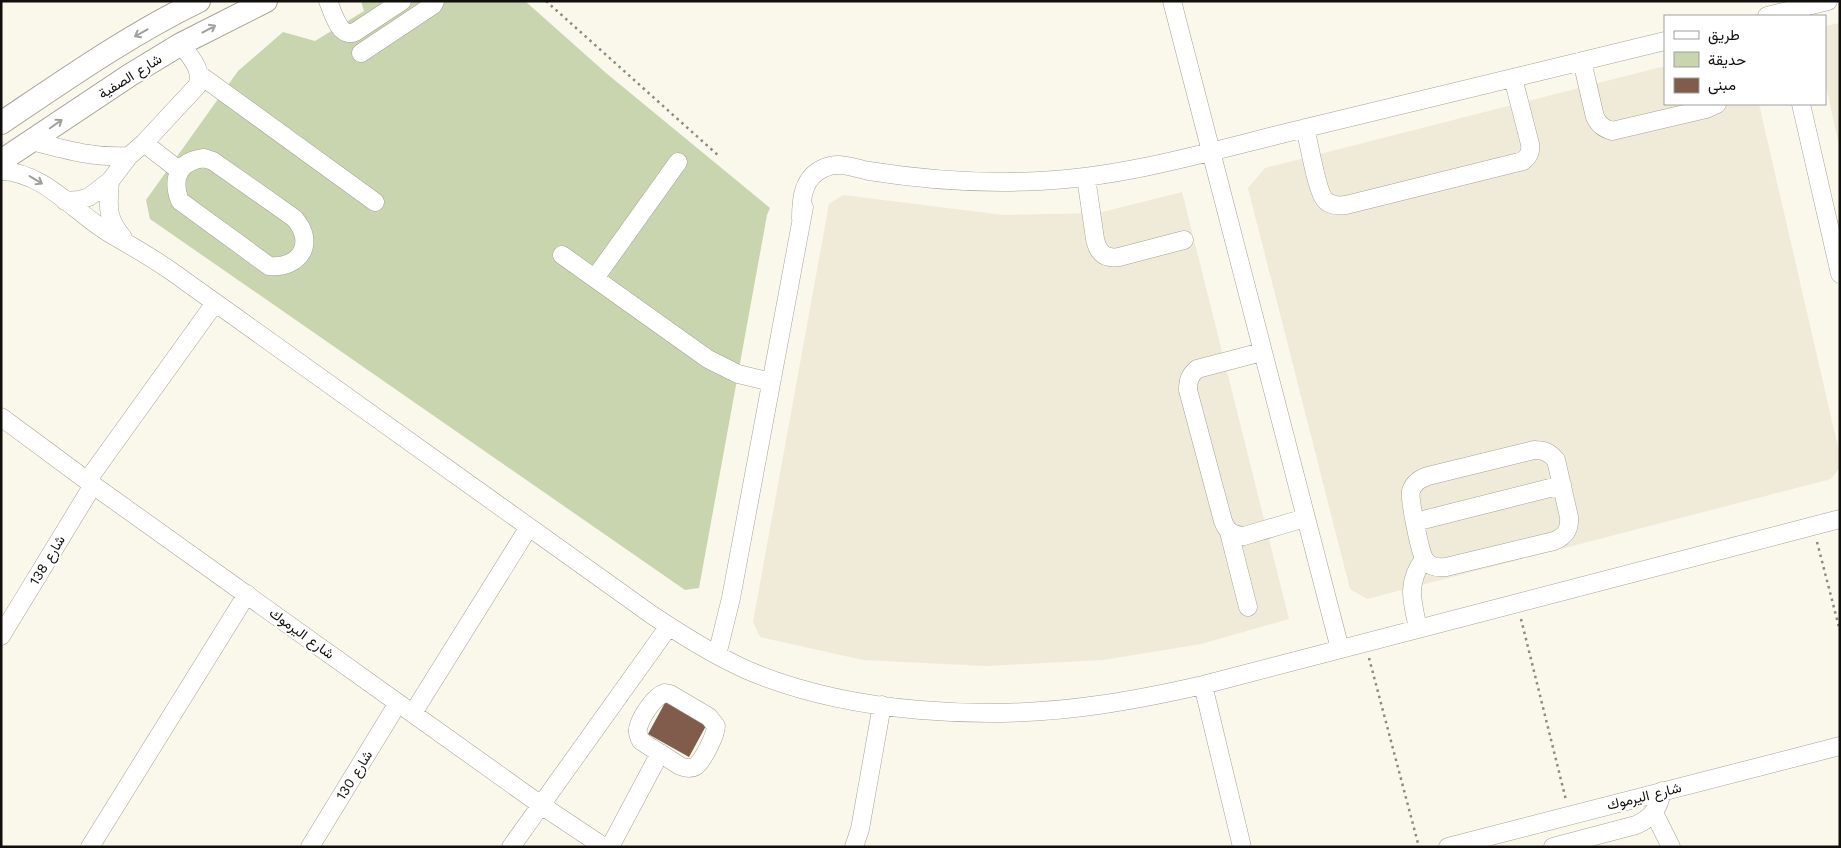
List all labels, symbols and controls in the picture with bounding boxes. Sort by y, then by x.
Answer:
legend [1664,15,1826,105]
one-way arrow [202,24,217,34]
text: طريق [1708,26,1740,45]
one-way arrow [134,29,148,39]
street label: شارع الصفية [95,50,166,104]
text: حديقة [1708,51,1746,69]
text: مبنى [1708,76,1736,95]
one-way arrow [49,119,63,129]
one-way arrow [28,176,42,186]
street label: شارع 138 [26,532,71,589]
street label: شارع اليرموك [265,604,337,664]
street label: شارع 130 [333,747,378,804]
street label: شارع اليرموك [1605,779,1684,816]

